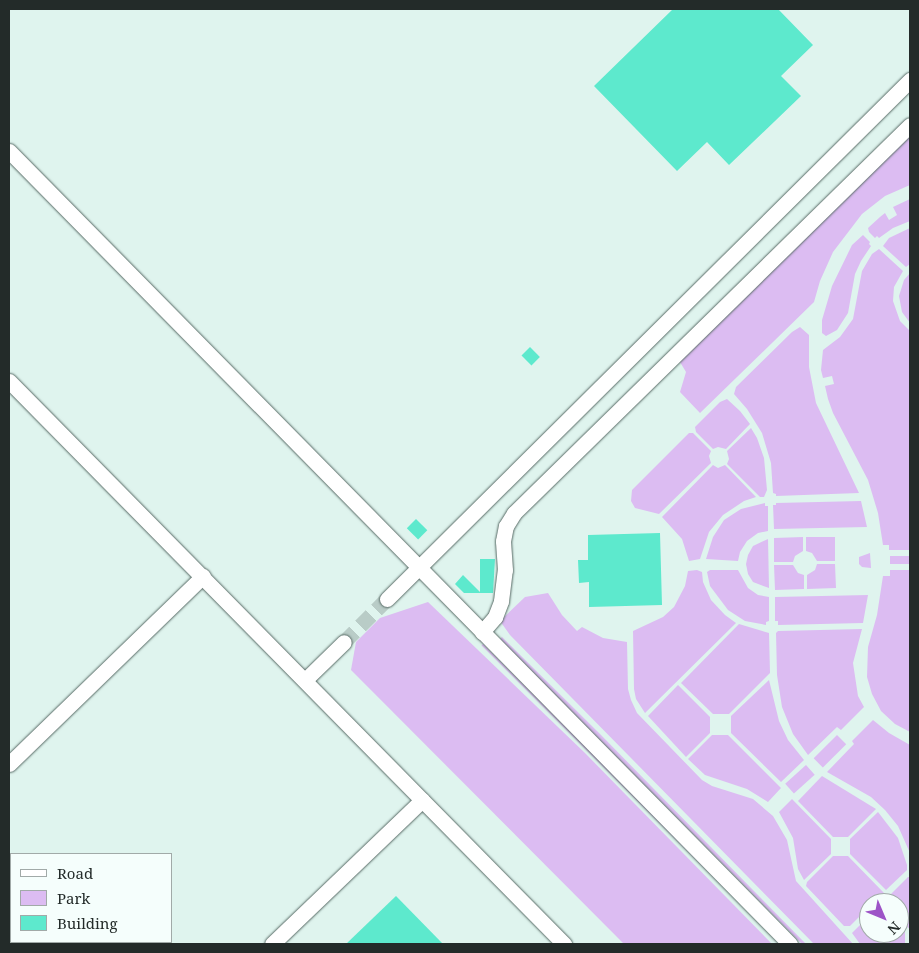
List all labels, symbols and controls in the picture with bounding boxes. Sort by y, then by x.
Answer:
legend [10,853,172,943]
text: Road [57,863,93,883]
text: Park [57,888,90,908]
north arrow [859,893,909,943]
text: Building [57,913,118,933]
text: N [884,918,905,939]

